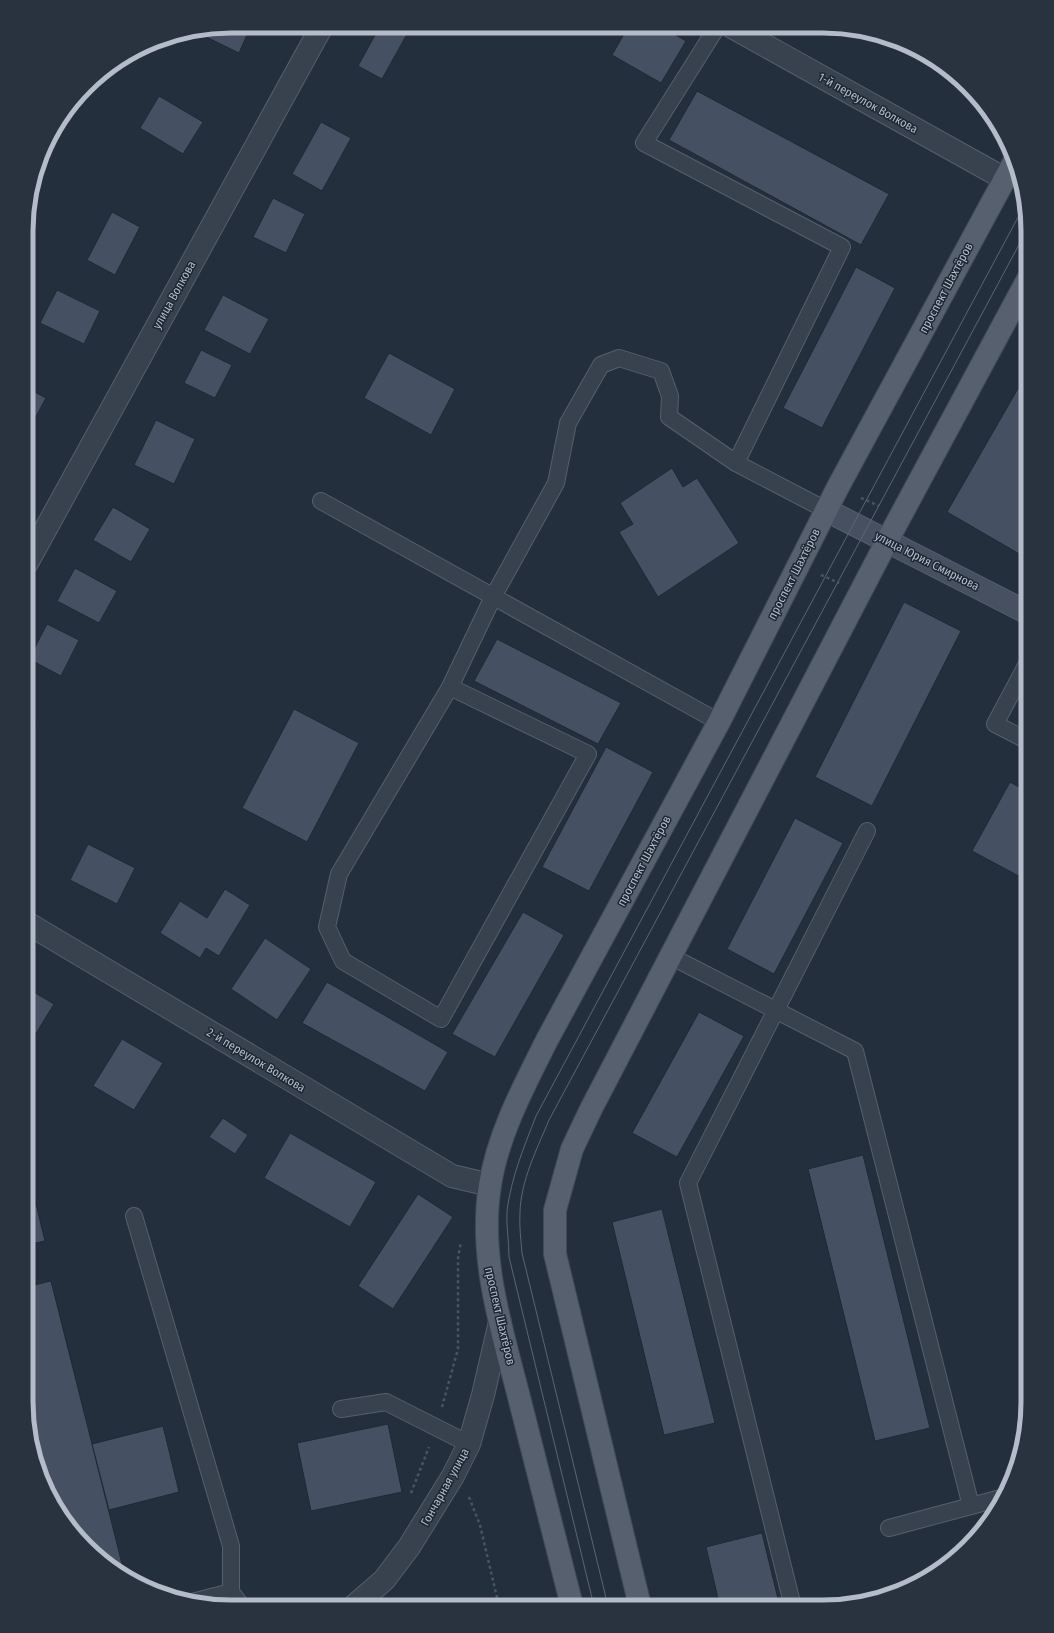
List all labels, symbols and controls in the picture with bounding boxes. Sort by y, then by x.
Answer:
street label: 1-й переулок Волкова [816,70,920,136]
street label: проспект Шахтёров [916,241,976,335]
street label: улица Волкова [150,259,198,331]
street label: проспект Шахтёров [765,526,823,622]
street label: улица Юрия Смирнова [873,529,982,593]
street label: проспект Шахтёров [614,814,674,908]
street label: 2-й переулок Волкова [204,1025,308,1095]
street label: проспект Шахтёров [482,1266,518,1366]
street label: Гончарная улица [418,1446,472,1528]

